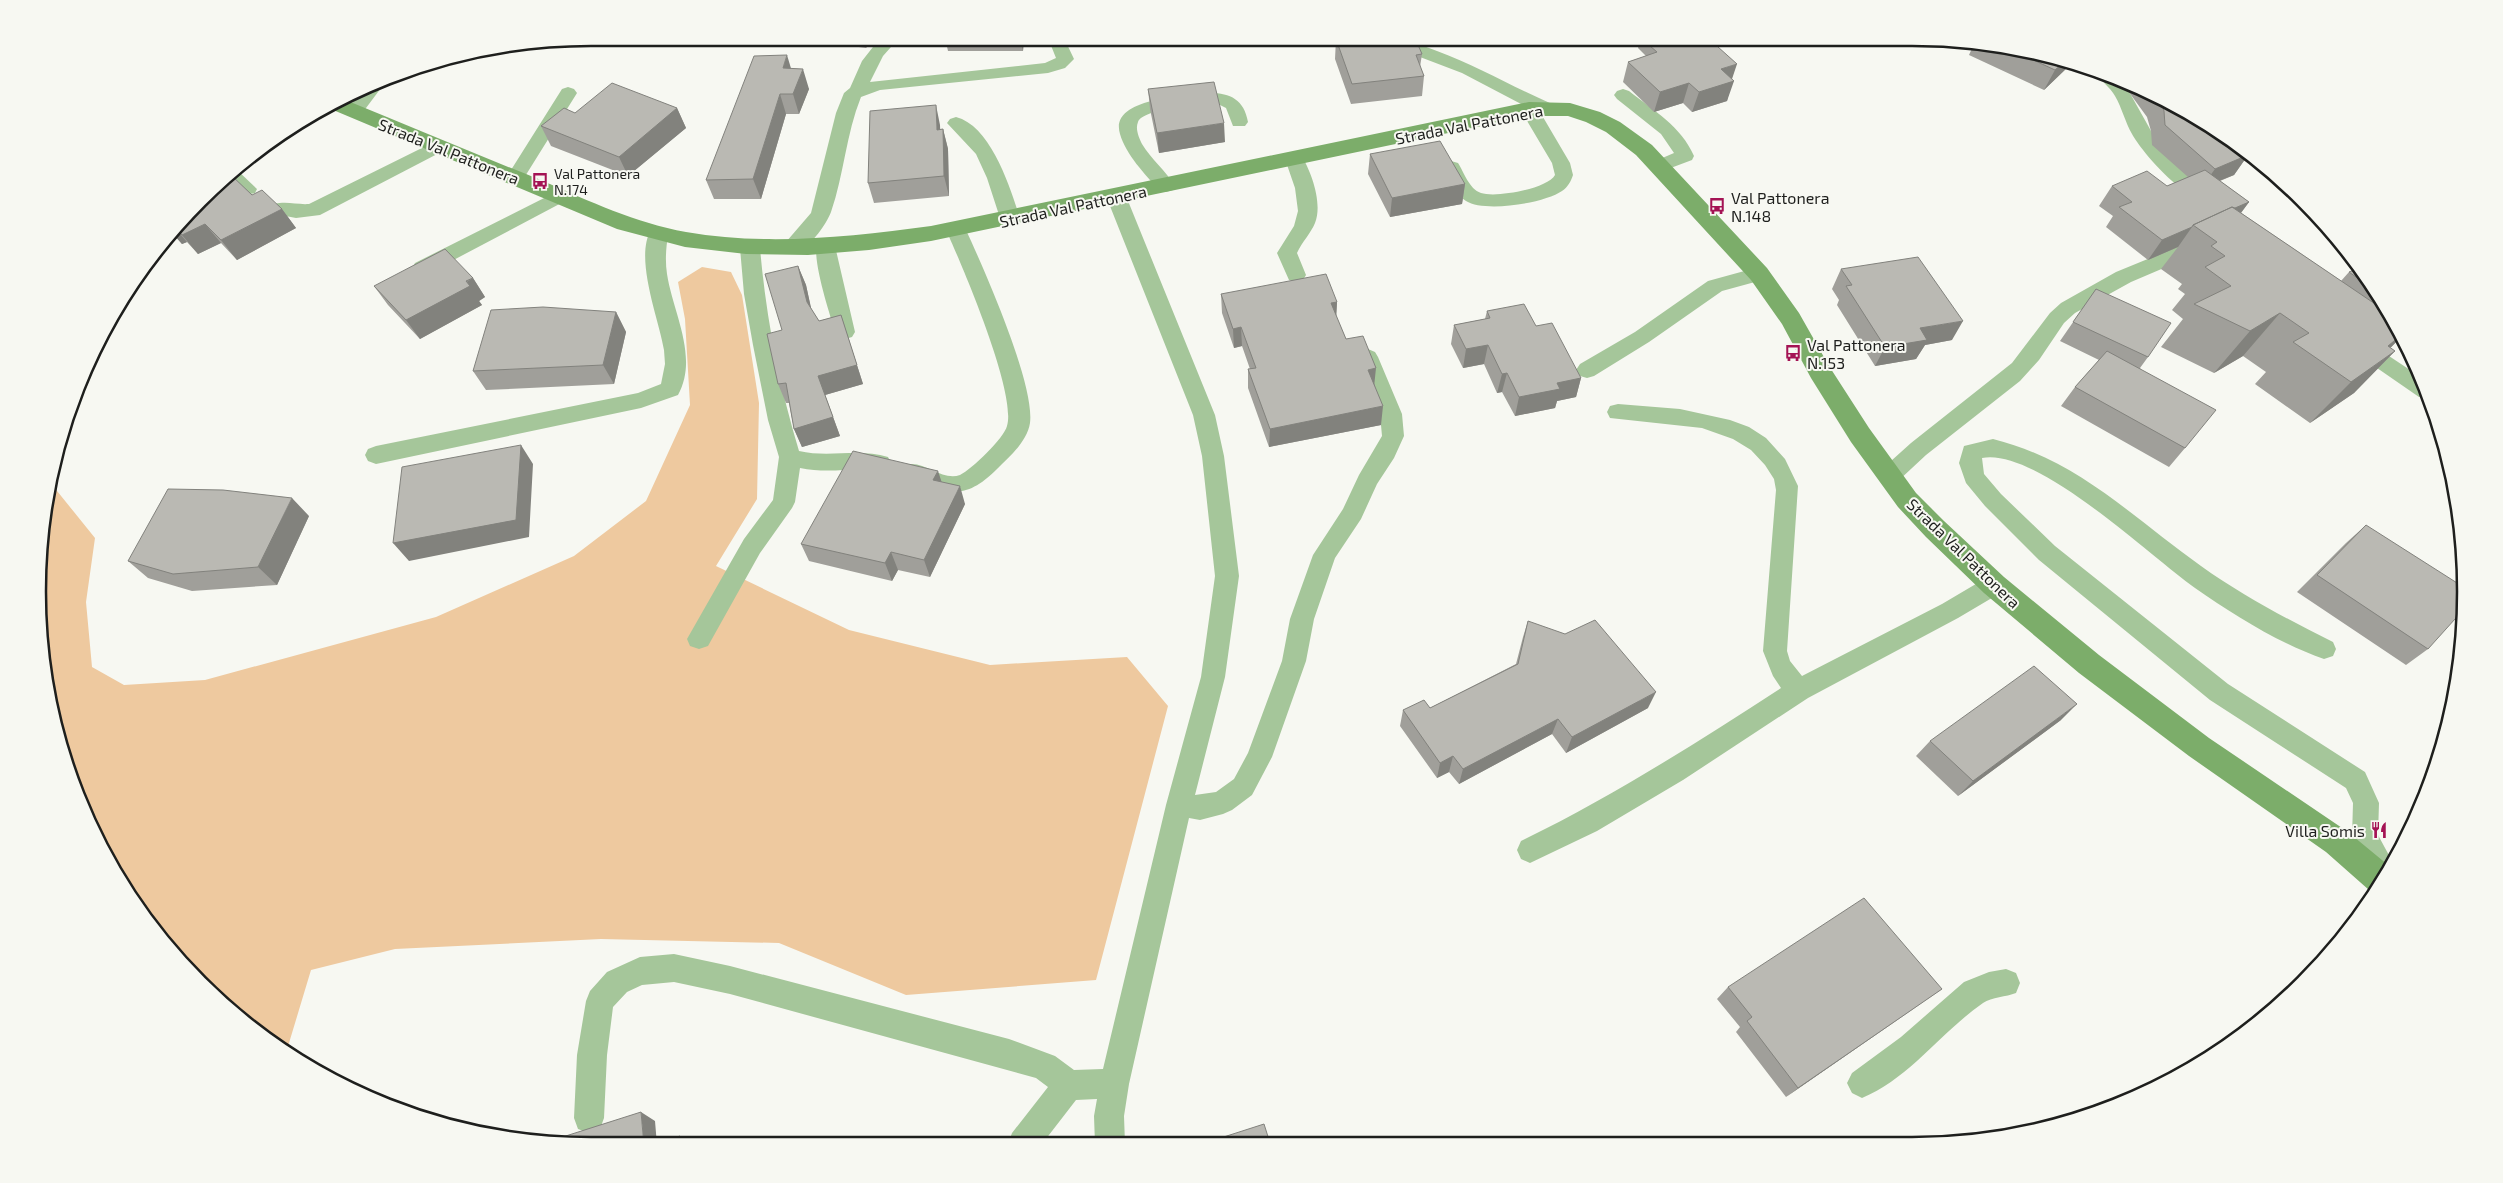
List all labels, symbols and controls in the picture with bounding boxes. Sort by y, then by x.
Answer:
street label: Strada Val Pattonera [1394,100,1544,148]
street label: Strada Val Pattonera [376,114,522,188]
place label: Val Pattonera N.174 [554,165,640,198]
bus stop icon: Val Pattonera N.174 [530,171,550,191]
street label: Strada Val Pattonera [998,181,1148,231]
place label: Val Pattonera N.148 [1731,188,1830,225]
bus stop icon: Val Pattonera N.148 [1707,196,1727,216]
place label: Val Pattonera N.153 [1807,335,1906,372]
bus stop icon: Val Pattonera N.153 [1783,343,1803,363]
street label: Strada Val Pattonera [1904,494,2024,612]
restaurant icon: Villa Somis [2369,820,2389,840]
place label: Villa Somis [2285,821,2365,840]

